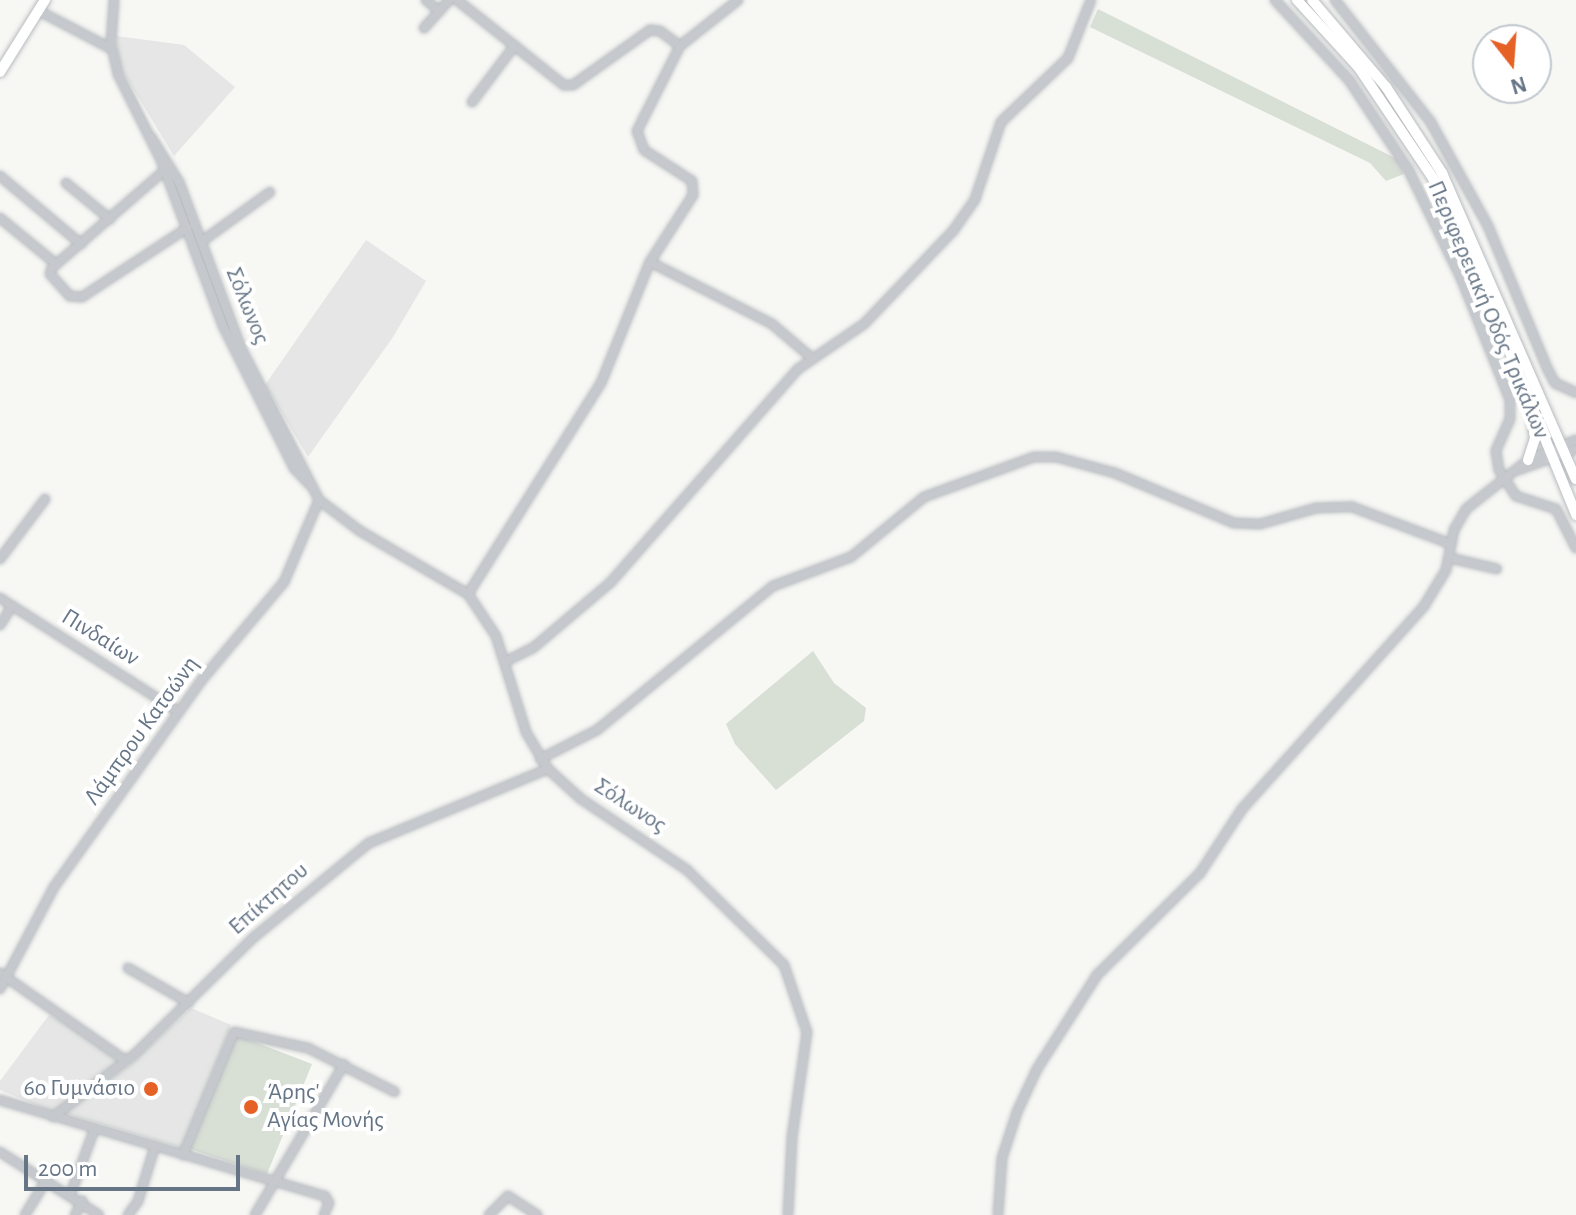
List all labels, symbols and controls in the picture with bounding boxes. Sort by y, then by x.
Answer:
north arrow [1472,24,1552,104]
text: N [1508,72,1529,98]
street label: Περιφερειακή Οδός Τρικάλων [1421,177,1555,443]
street label: Σόλωνος [219,263,275,349]
street label: Πινδαίων [56,603,144,673]
street label: Λάμπρου Κατσώνη [78,651,206,811]
street label: Σόλωνος [589,772,671,840]
street label: Επίκτητου [223,856,315,942]
place label: 6ο Γυμνάσιο [23,1075,135,1103]
place label: Άρης' Αγίας Μονής [267,1079,384,1135]
marker: 6ο Γυμνάσιο [142,1080,160,1098]
marker: Άρης' Αγίας Μονής [242,1098,260,1116]
scale bar [28,1139,244,1189]
text: 200 m [38,1157,97,1181]

